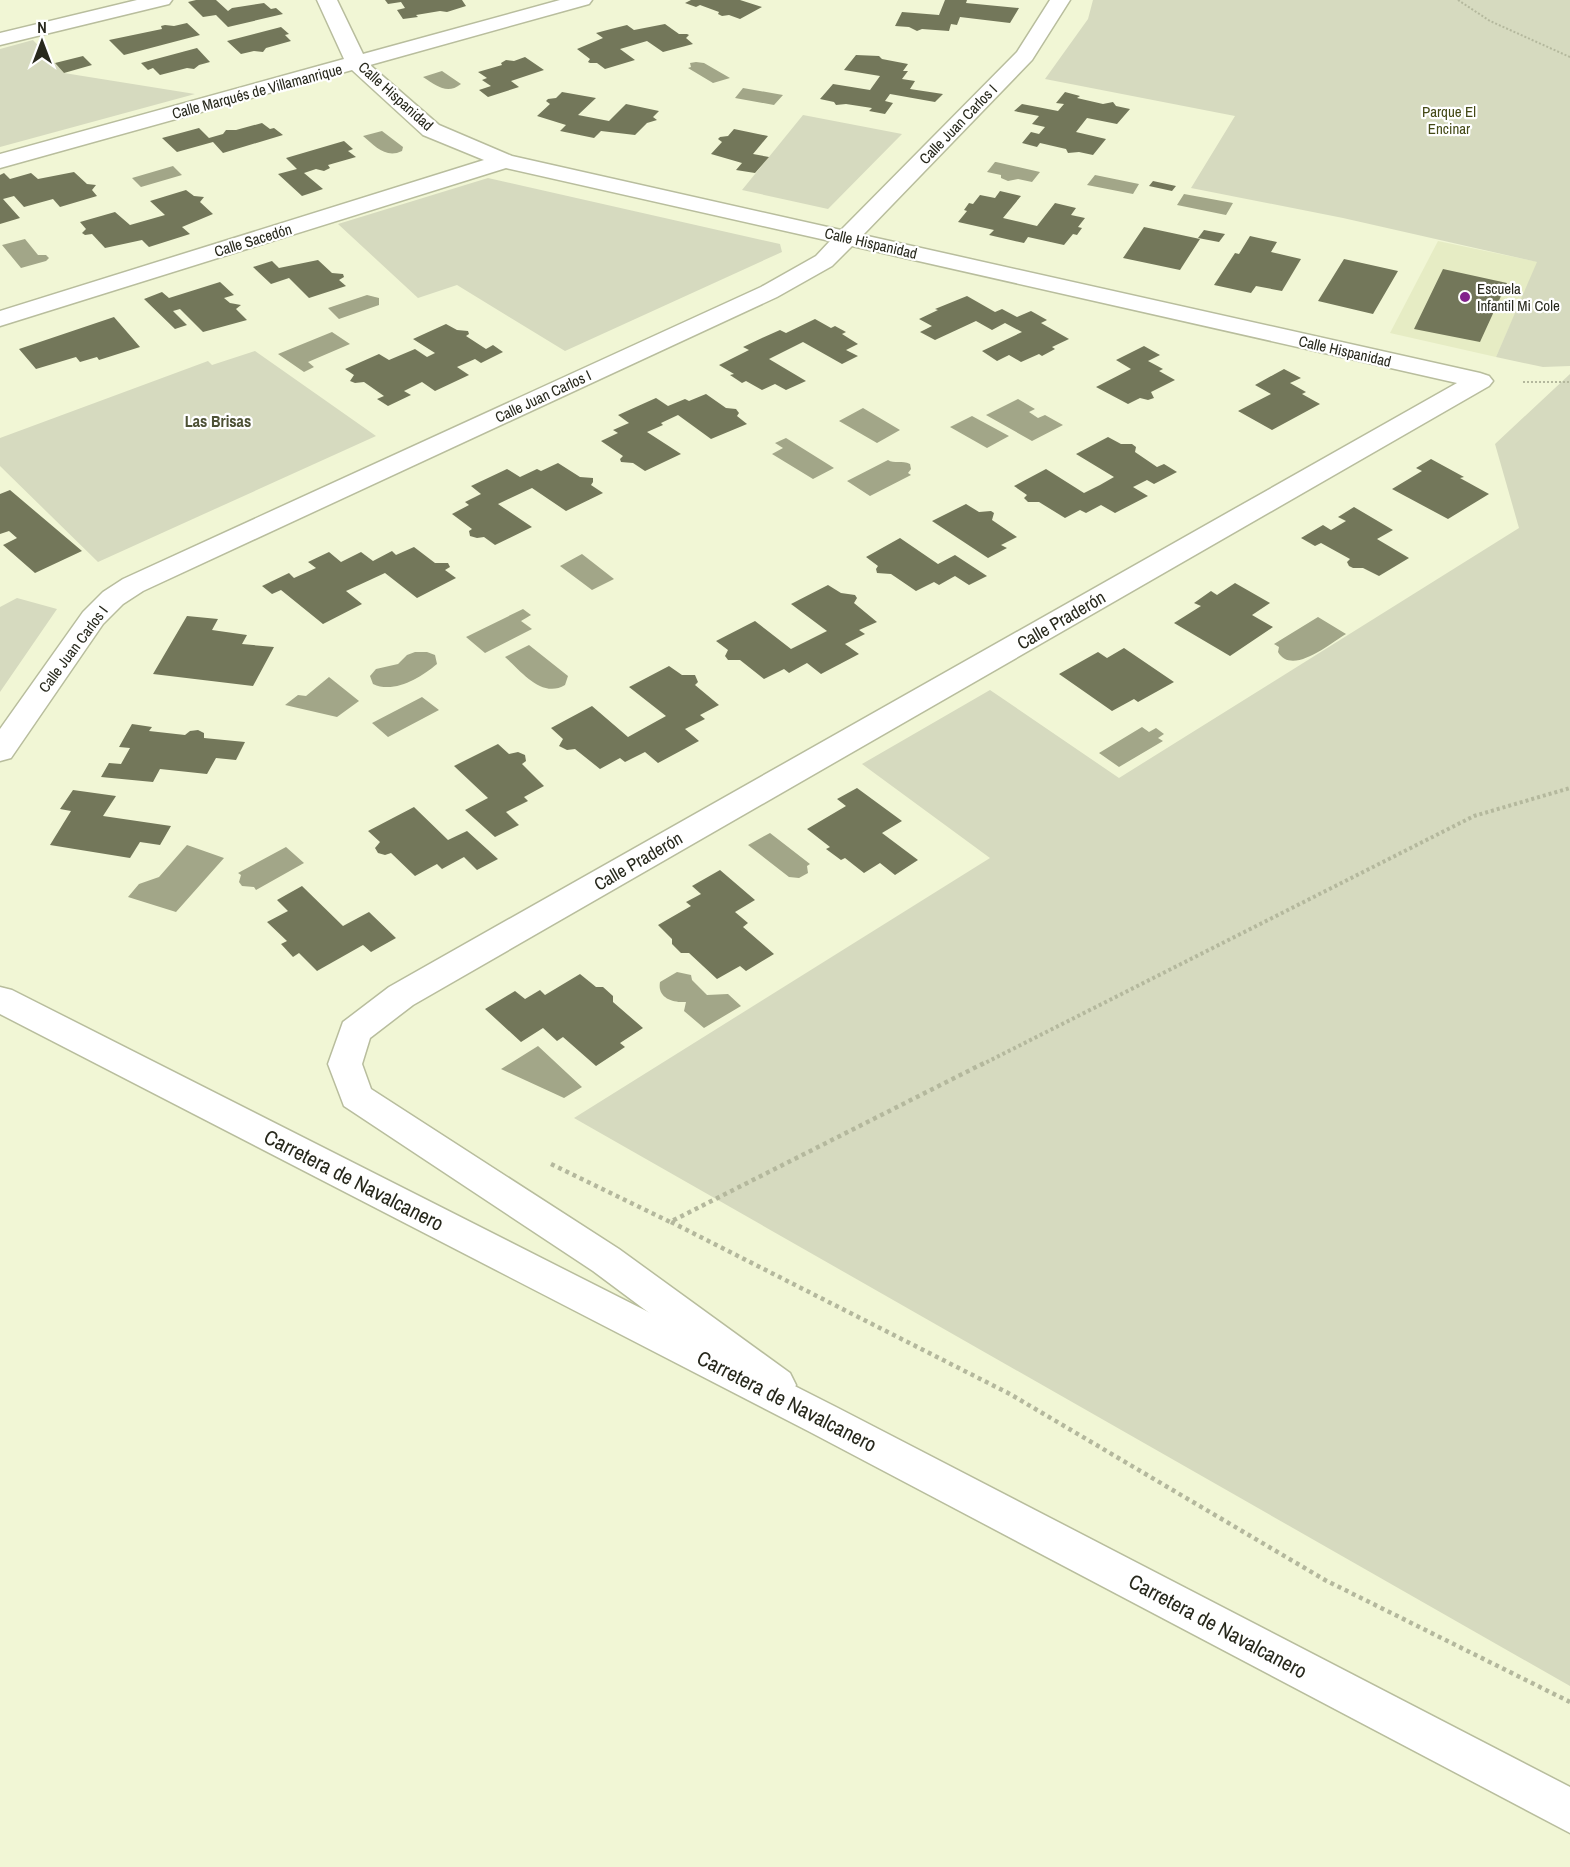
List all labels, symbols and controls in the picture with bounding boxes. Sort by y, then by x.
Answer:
north arrow [12,12,72,72]
text: N [37,16,47,38]
street label: Calle Hispanidad [354,57,438,135]
street label: Calle Marqués de Villamanrique [170,58,345,124]
street label: Calle Juan Carlos I [914,79,1002,169]
park label: Parque El Encinar [1422,101,1476,139]
street label: Calle Sacedón [212,218,294,262]
street label: Calle Hispanidad [823,222,919,264]
place label: Escuela Infantil Mi Cole [1477,278,1560,316]
marker: Escuela Infantil Mi Cole [1458,290,1472,304]
street label: Calle Hispanidad [1297,330,1393,372]
street label: Calle Juan Carlos I [491,365,595,427]
district label: Las Brisas [185,410,251,432]
street label: Calle Praderón [1012,585,1110,655]
street label: Calle Juan Carlos I [33,601,113,697]
street label: Calle Praderón [589,826,687,896]
street label: Carretera de Navalcanero [259,1122,449,1238]
street label: Carretera de Navalcanero [692,1343,882,1459]
street label: Carretera de Navalcanero [1124,1567,1312,1685]

